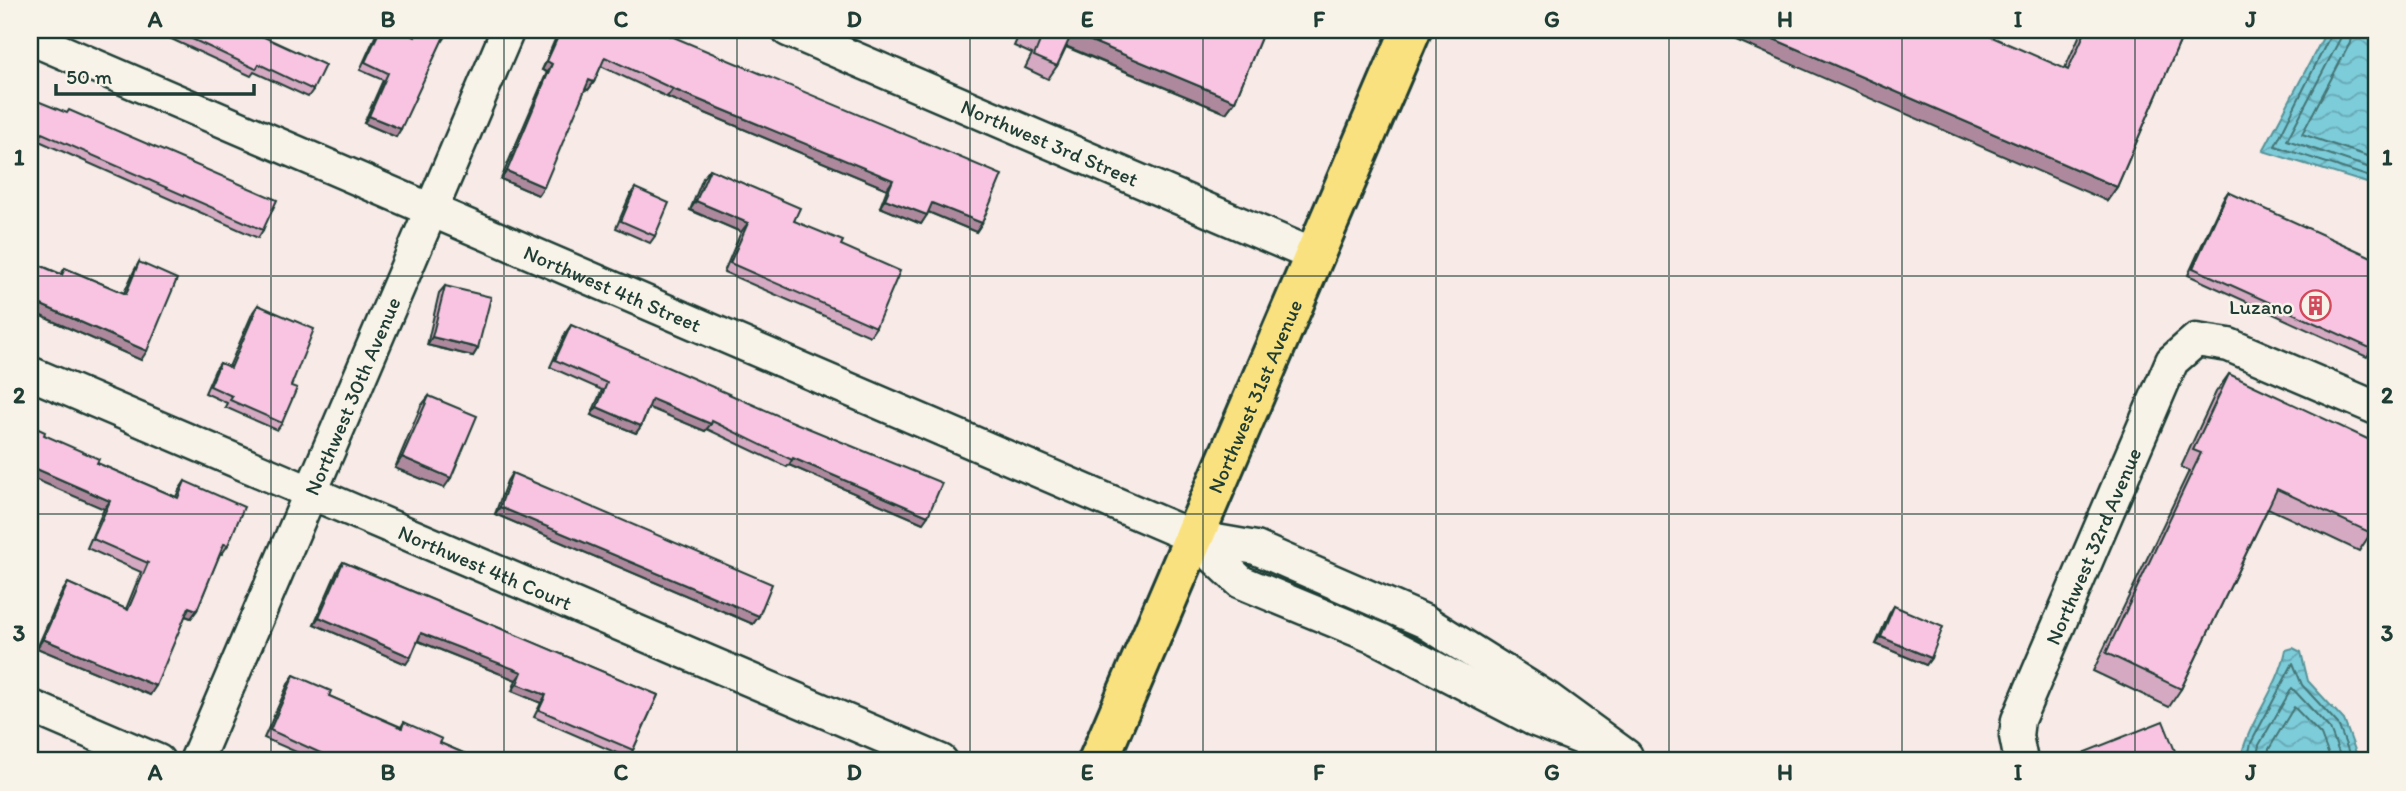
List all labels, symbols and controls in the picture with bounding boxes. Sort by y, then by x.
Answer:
text: A [147,5,163,33]
text: B [381,5,396,33]
text: C [614,5,629,33]
text: D [846,5,862,33]
text: E [1081,5,1094,33]
text: F [1313,5,1326,33]
text: G [1544,5,1560,33]
text: H [1777,5,1793,33]
text: I [2014,5,2023,33]
text: J [2244,5,2257,33]
scale bar [56,52,254,96]
text: 50 m [66,64,113,89]
street label: Northwest 3rd Street [958,93,1142,191]
text: 1 [14,143,25,171]
text: 1 [2382,143,2393,171]
street label: Northwest 4th Street [520,239,705,337]
building icon: Luzano [2299,289,2333,323]
street label: Northwest 30th Avenue [299,293,405,499]
place label: Luzano [2229,294,2293,319]
street label: Northwest 31st Avenue [1202,295,1307,497]
text: 2 [13,381,26,409]
text: 2 [2381,381,2394,409]
street label: Northwest 32rd Avenue [2039,444,2146,648]
street label: Northwest 4th Court [395,519,576,615]
text: 3 [13,619,26,647]
text: 3 [2381,619,2394,647]
text: A [147,758,163,786]
text: B [381,758,396,786]
text: C [614,758,629,786]
text: D [846,758,862,786]
text: E [1081,758,1094,786]
text: F [1313,758,1326,786]
text: G [1544,758,1560,786]
text: H [1777,758,1793,786]
text: I [2014,758,2023,786]
text: J [2244,758,2257,786]

